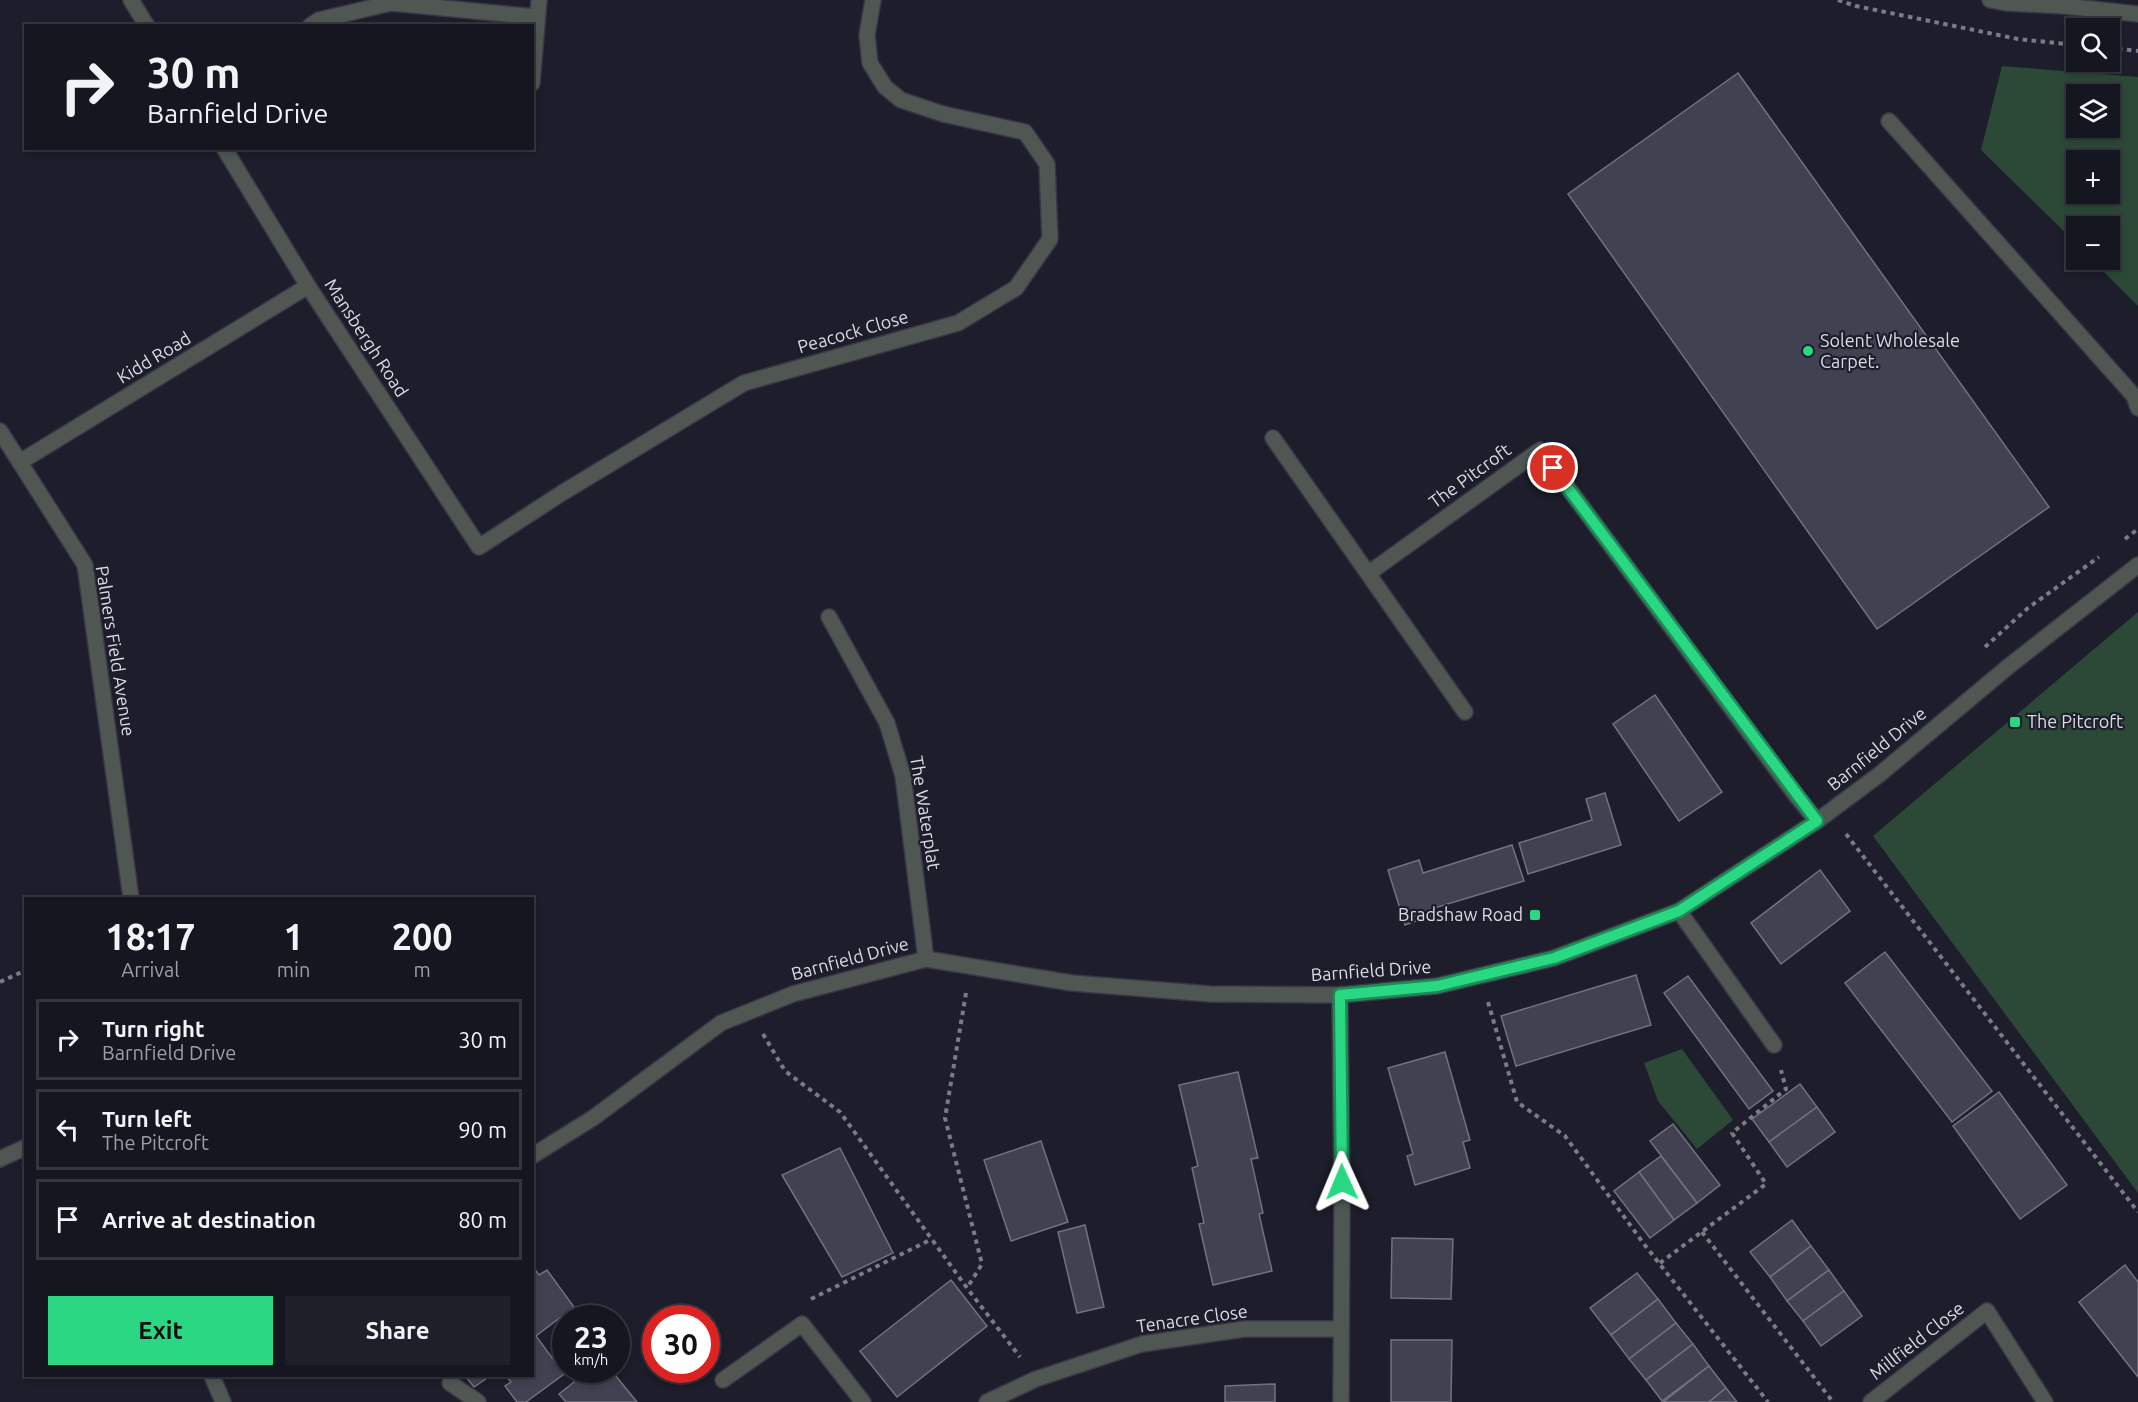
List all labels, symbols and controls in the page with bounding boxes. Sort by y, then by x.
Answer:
map controls [2066,18,2120,270]
button: search [2066,18,2120,72]
icon: right [48,48,126,126]
text: 30 m [147,49,241,96]
button: layers [2066,84,2120,138]
text: Barnfield Drive [147,98,328,128]
button: + [2066,150,2120,204]
button: − [2066,216,2120,270]
street label: Mansbergh Road [321,275,412,400]
street label: Peacock Close [795,306,910,356]
street label: Kidd Road [113,327,194,387]
place label: Solent Wholesale Carpet. [1820,330,1960,371]
marker: Solent Wholesale Carpet. [1801,344,1815,358]
street label: The Pitcroft [1425,439,1514,512]
pin [1527,442,1578,493]
icon: arrive [1536,451,1569,484]
street label: Palmers Field Avenue [93,564,139,738]
street label: Barnfield Drive [1823,702,1930,794]
place label: The Pitcroft [2027,711,2123,731]
marker: The Pitcroft [2008,715,2022,729]
street label: The Waterplat [907,754,945,871]
place label: Bradshaw Road [1398,904,1523,924]
marker: Bradshaw Road [1528,908,1542,922]
text: 18:17 [105,916,195,957]
text: 1 [283,916,304,957]
text: 200 [392,916,453,957]
street label: Barnfield Drive [789,933,911,983]
street label: Barnfield Drive [1310,956,1432,984]
text: Arrival [121,958,180,981]
text: min [277,958,310,981]
text: m [414,958,431,981]
text: Turn right [102,1016,204,1041]
icon: right [51,1023,84,1056]
text: 30 m [458,1027,507,1052]
text: Barnfield Drive [102,1041,236,1064]
text: Turn left [102,1106,192,1131]
icon: left [51,1113,84,1146]
text: 90 m [458,1117,507,1142]
text: The Pitcroft [102,1131,209,1154]
position arrow [1310,1150,1374,1214]
icon: arrive [51,1203,84,1236]
text: Arrive at destination [102,1207,316,1232]
text: 80 m [458,1207,507,1232]
button: Exit [48,1296,273,1365]
button: Share [285,1296,510,1365]
street label: Millfield Close [1865,1297,1967,1383]
street label: Tenacre Close [1135,1300,1249,1336]
speed limit sign: 30 [642,1305,720,1383]
text: 23 [574,1320,608,1354]
text: km/h [574,1351,608,1368]

